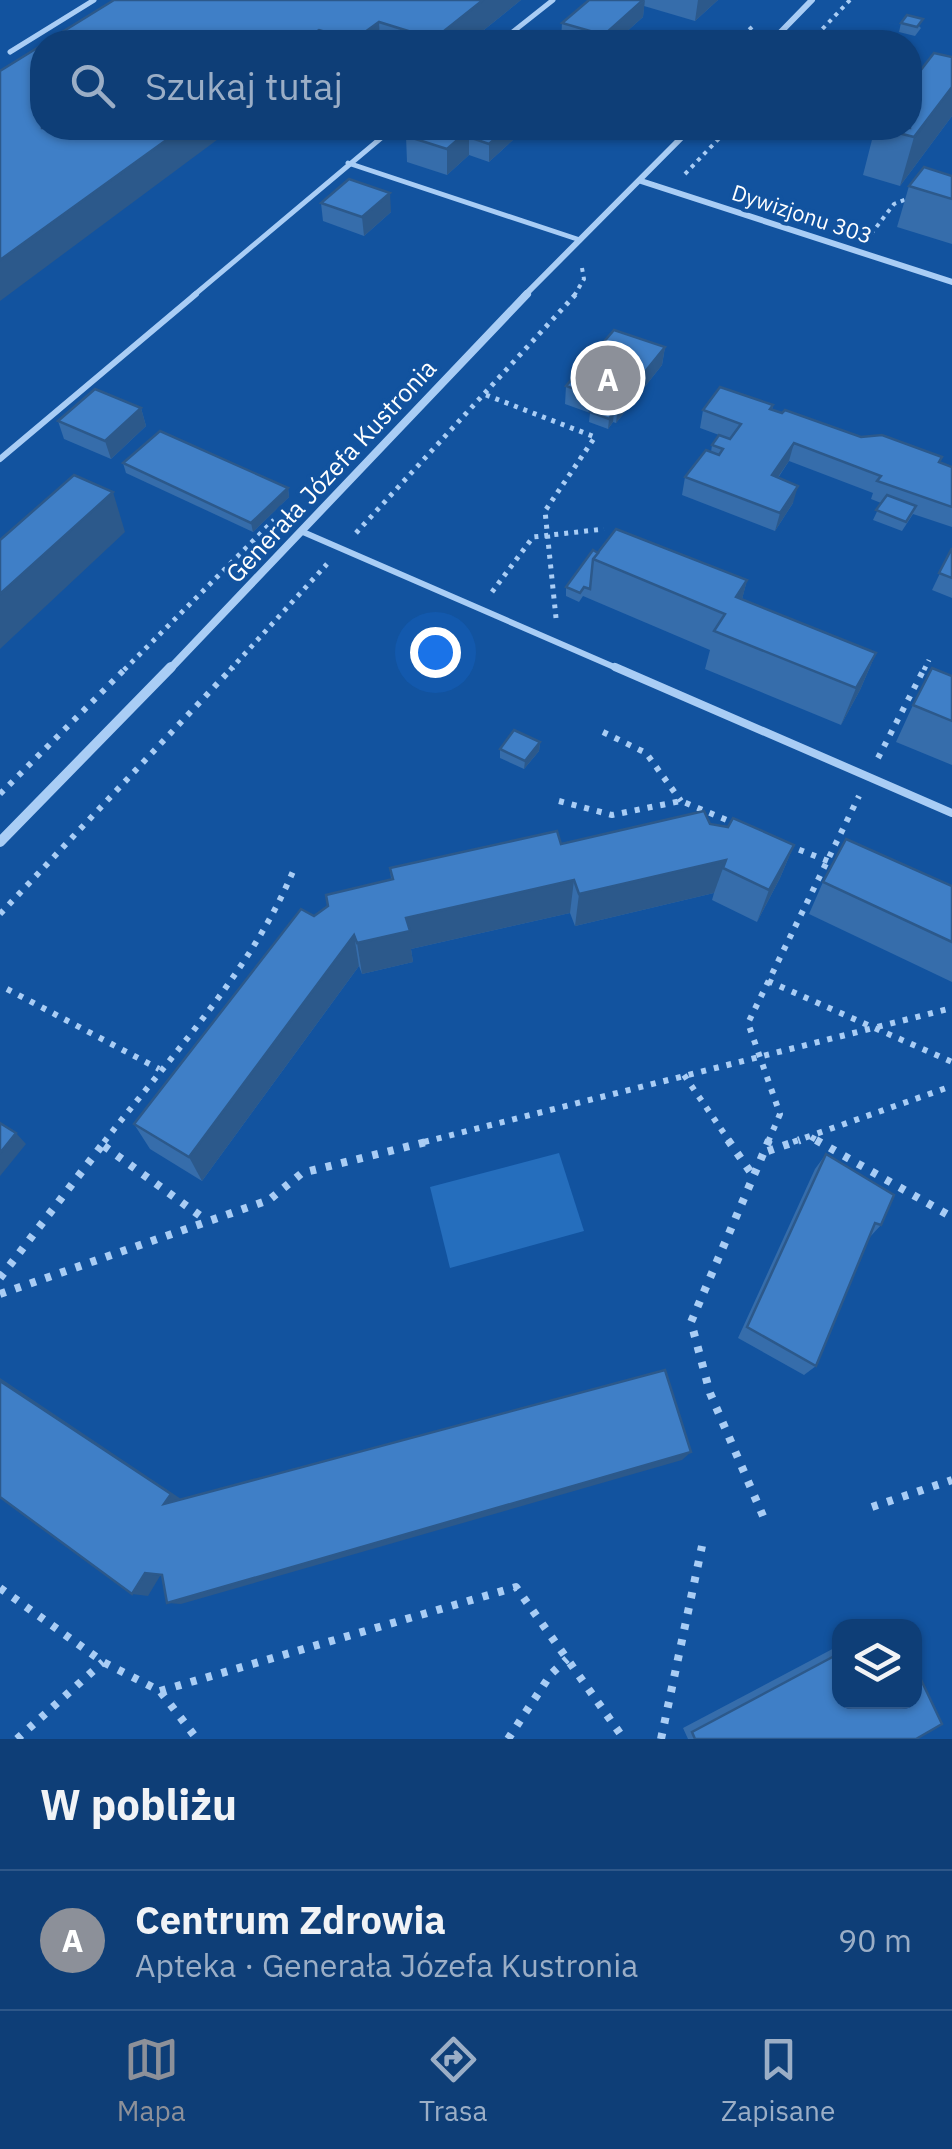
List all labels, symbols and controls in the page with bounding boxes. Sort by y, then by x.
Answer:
search box [30,30,922,140]
icon: search [65,58,120,113]
text: Szukaj tutaj [145,61,343,110]
street label: Dywizjonu 303 [728,177,876,250]
pin: A [576,340,640,416]
street label: Generała Józefa Kustronia [218,352,443,589]
your location [410,627,461,678]
map controls [832,1619,922,1709]
button: layers [832,1619,922,1709]
text: W pobliżu [40,1777,237,1832]
text: Centrum Zdrowia [135,1895,446,1944]
text: A [62,1919,83,1961]
text: 90 m [838,1919,912,1961]
text: Apteka · Generała Józefa Kustronia [135,1944,638,1986]
tab: Mapa [117,2032,186,2129]
tab: Trasa [419,2032,488,2129]
tab: Zapisane [721,2032,835,2129]

